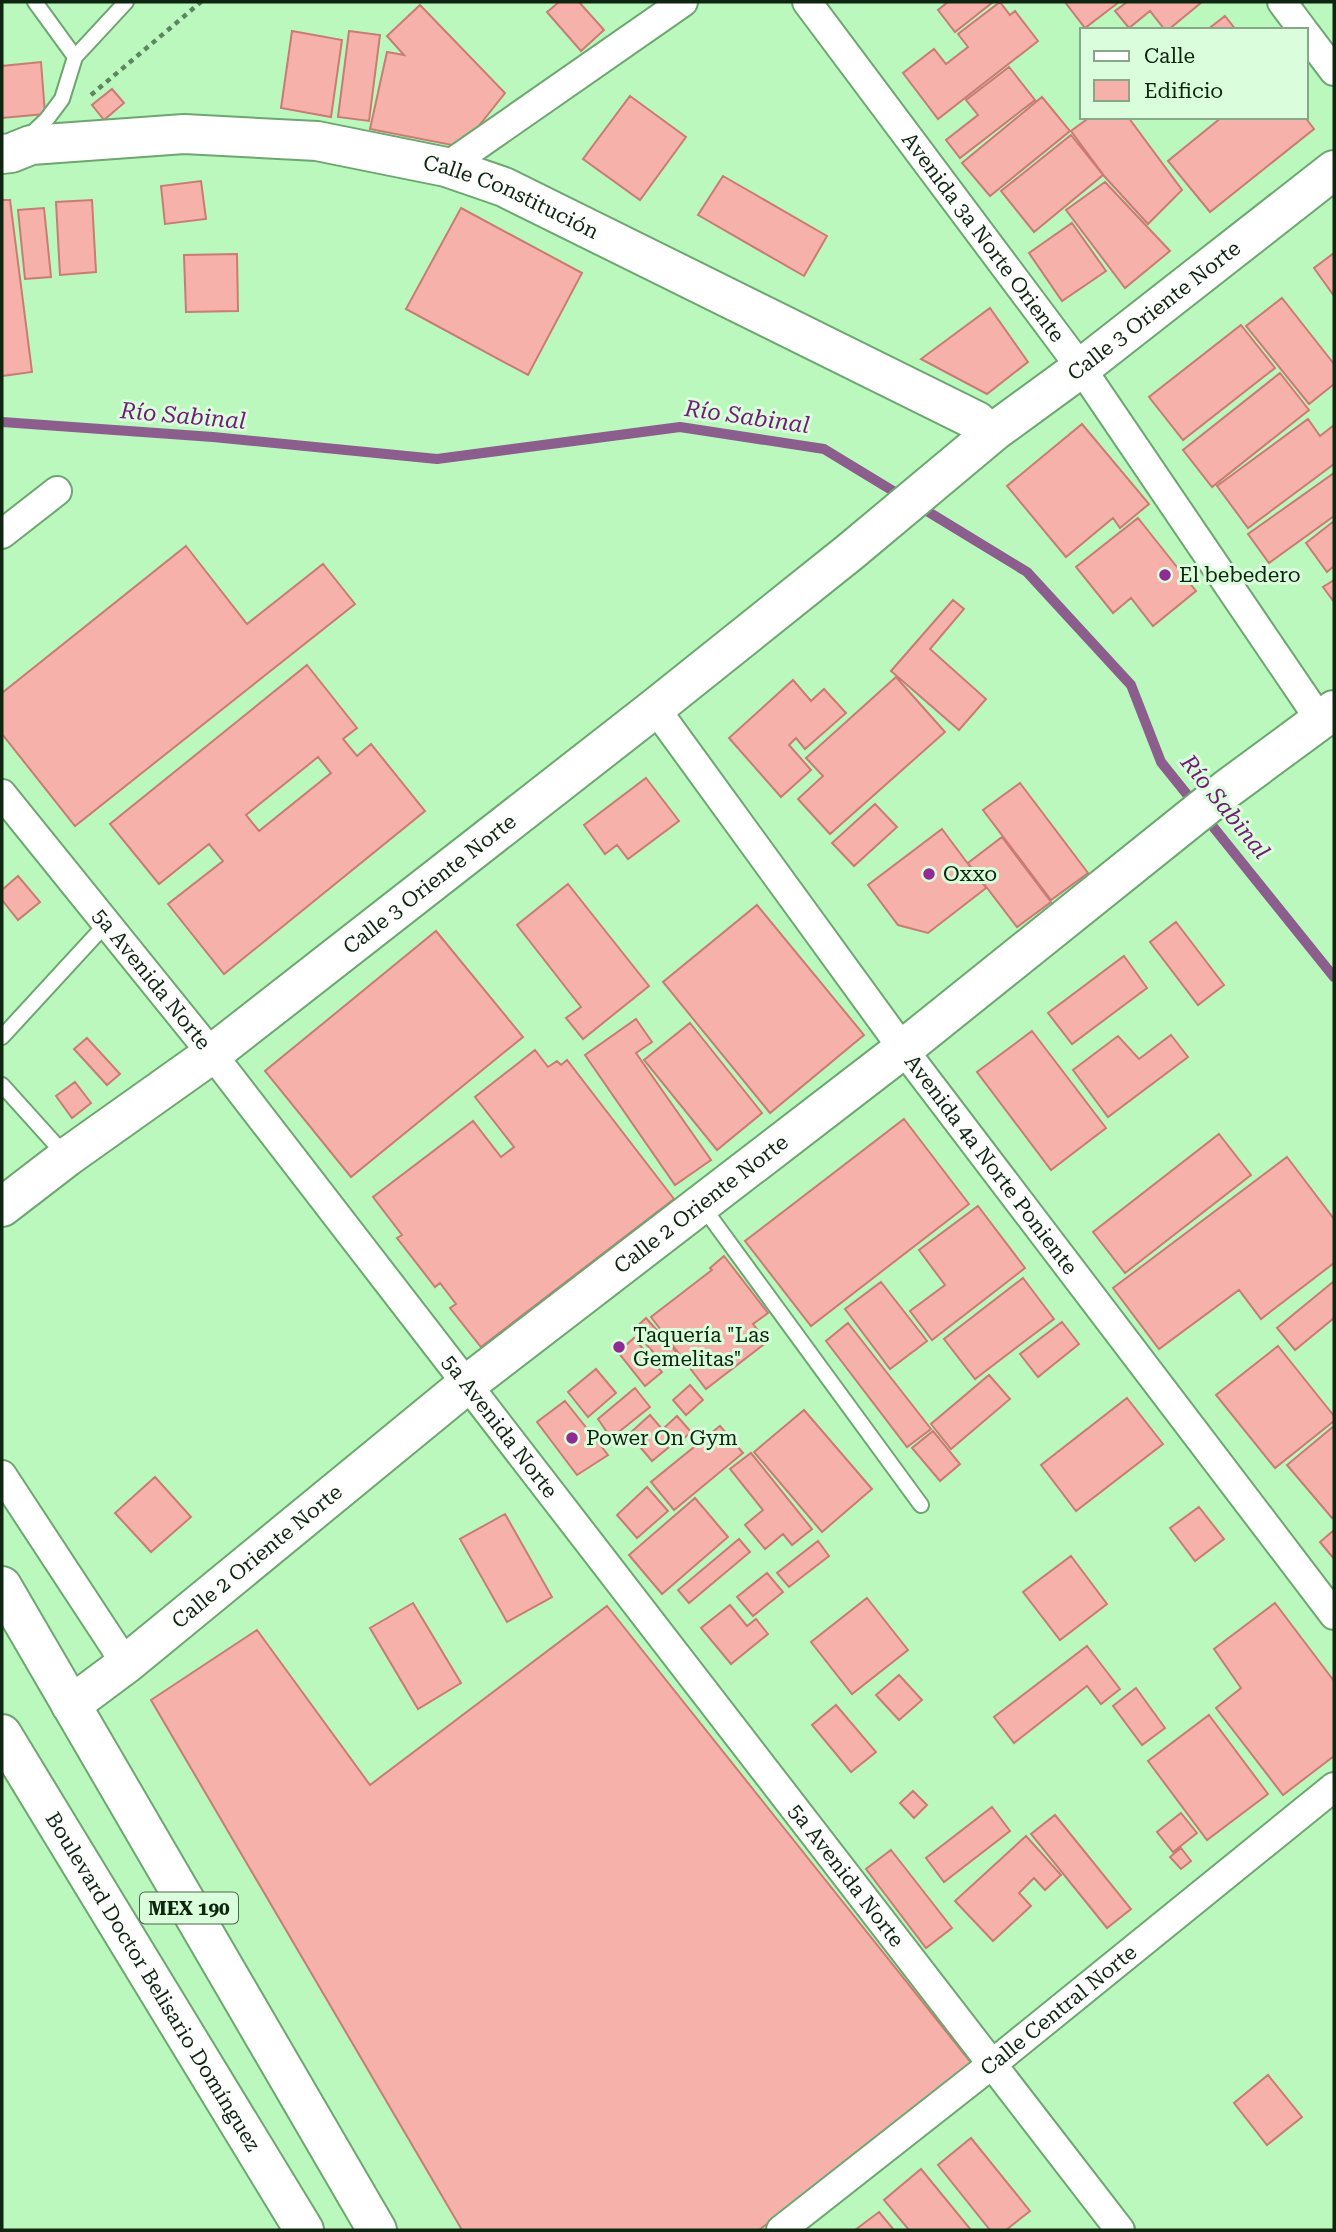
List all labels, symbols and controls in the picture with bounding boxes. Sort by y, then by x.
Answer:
legend [1080,28,1308,119]
text: Calle [1144,44,1195,68]
text: Edificio [1144,79,1223,103]
street label: Avenida 3a Norte Oriente [897,128,1069,347]
street label: Calle Constitución [421,151,603,244]
street label: Calle 3 Oriente Norte [1063,236,1245,386]
water label: Río Sabinal [682,395,811,439]
water label: Río Sabinal [118,397,247,435]
place label: El bebedero [1179,563,1301,587]
marker: El bebedero [1157,567,1173,583]
water label: Río Sabinal [1174,749,1275,865]
street label: Calle 3 Oriente Norte [338,809,521,959]
place label: Oxxo [943,862,997,886]
marker: Oxxo [921,866,937,882]
street label: 5a Avenida Norte [88,904,216,1054]
street label: Avenida 4a Norte Poniente [900,1050,1082,1279]
street label: Calle 2 Oriente Norte [610,1130,793,1279]
place label: Taquería "Las Gemelitas" [633,1323,769,1371]
marker: Taquería "Las Gemelitas" [611,1339,627,1355]
street label: 5a Avenida Norte [437,1350,562,1503]
place label: Power On Gym [586,1426,738,1450]
marker: Power On Gym [564,1430,580,1446]
street label: Calle 2 Oriente Norte [167,1480,347,1633]
street label: 5a Avenida Norte [784,1799,909,1952]
street label: Boulevard Doctor Belisario Domínguez [41,1808,265,2156]
road number: MEX 190 [140,1892,238,1924]
street label: Calle Central Norte [976,1940,1141,2081]

